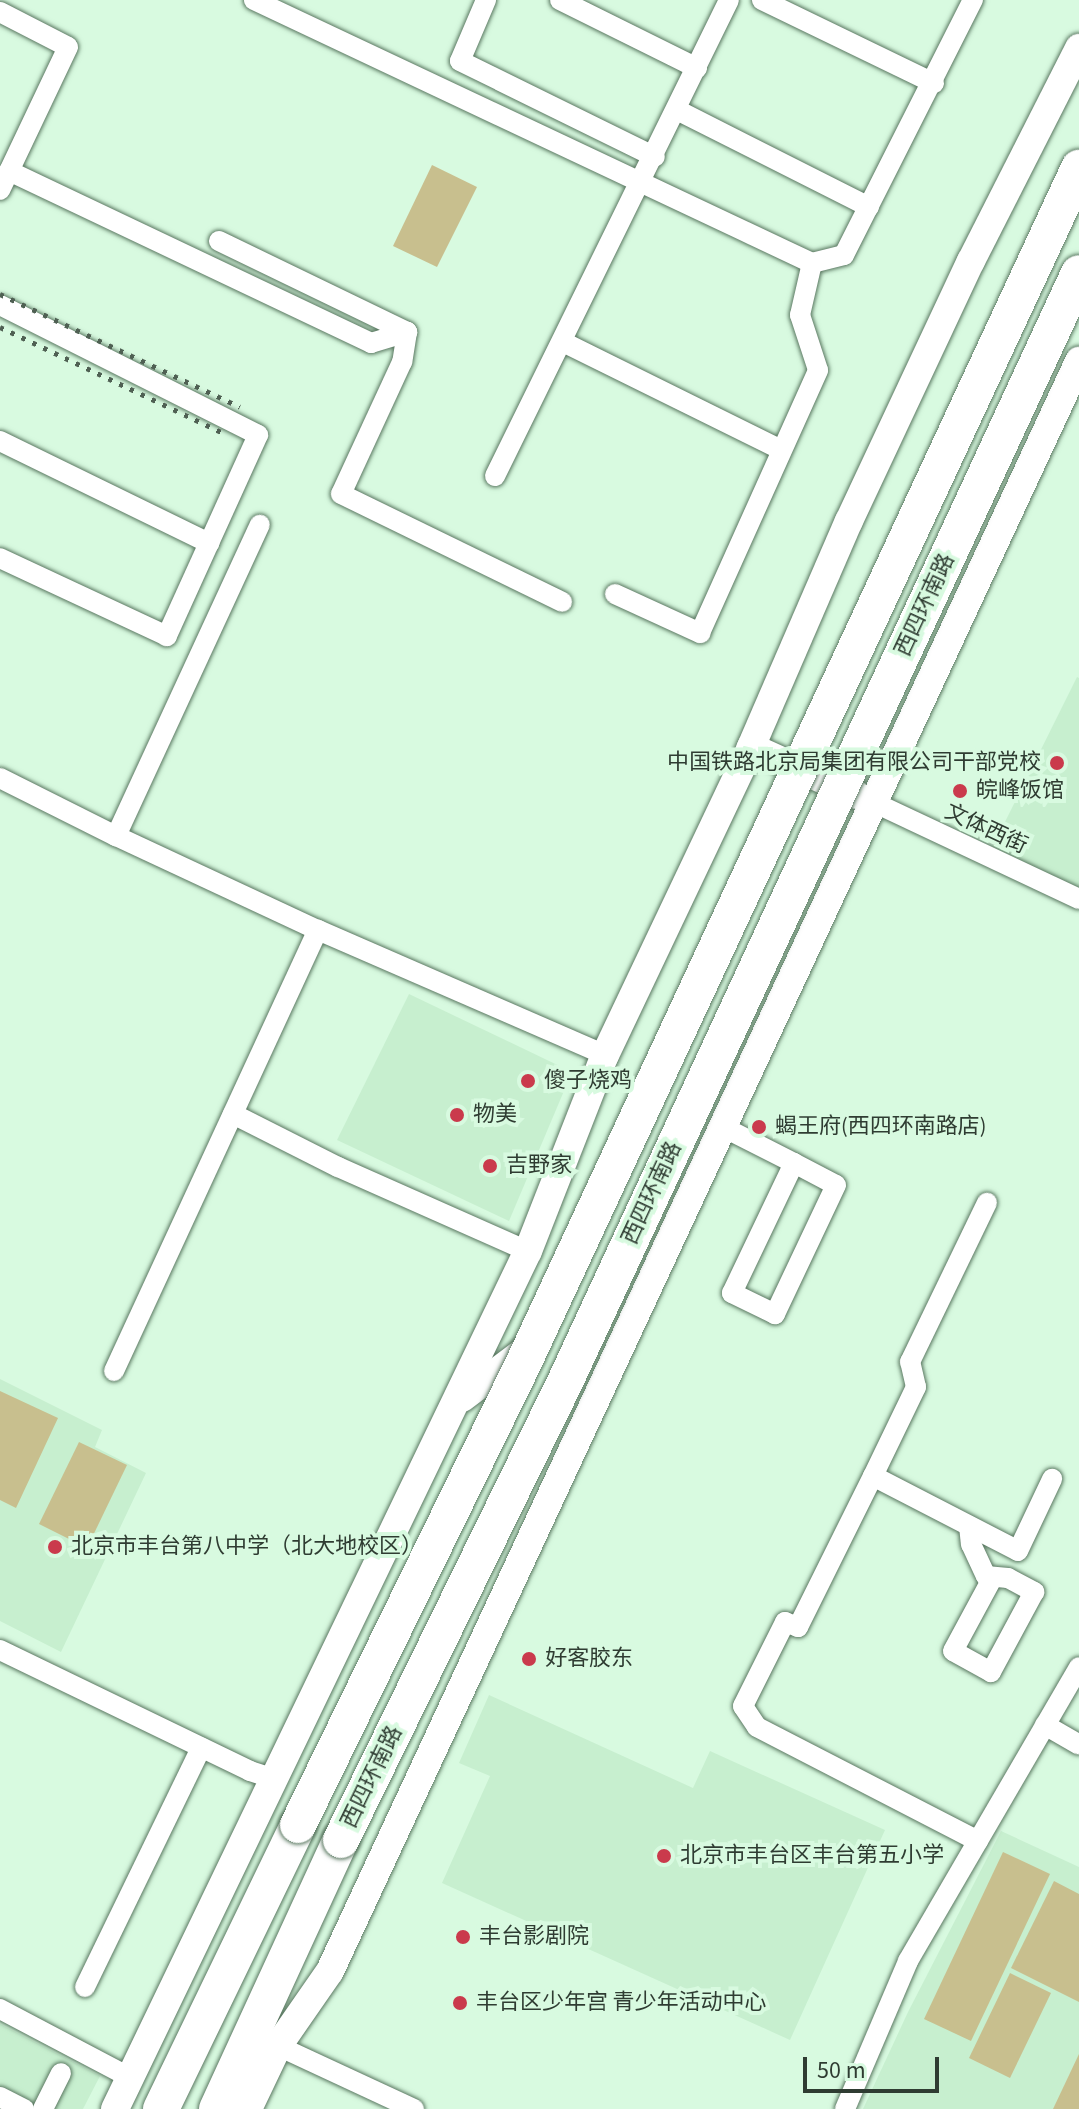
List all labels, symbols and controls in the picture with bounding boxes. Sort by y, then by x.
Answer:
street label: 西四环南路 [890,550,960,660]
place label: 中国铁路北京局集团有限公司干部党校 [667,750,1041,776]
marker: 中国铁路北京局集团有限公司干部党校 [1048,754,1066,772]
place label: 皖峰饭馆 [976,778,1064,804]
marker: 皖峰饭馆 [951,782,969,800]
street label: 文体西街 [941,798,1031,860]
place label: 傻子烧鸡 [544,1068,632,1094]
marker: 傻子烧鸡 [519,1072,537,1090]
place label: 物美 [473,1102,517,1128]
marker: 物美 [448,1106,466,1124]
place label: 蝎王府(西四环南路店) [775,1114,986,1140]
marker: 蝎王府(西四环南路店) [750,1118,768,1136]
street label: 西四环南路 [617,1138,687,1248]
place label: 吉野家 [506,1153,572,1179]
marker: 吉野家 [481,1157,499,1175]
place label: 北京市丰台第八中学（北大地校区） [71,1534,423,1560]
marker: 北京市丰台第八中学（北大地校区） [46,1538,64,1556]
place label: 好客胶东 [545,1646,633,1672]
marker: 好客胶东 [520,1650,538,1668]
street label: 西四环南路 [336,1722,408,1832]
place label: 北京市丰台区丰台第五小学 [680,1843,944,1869]
marker: 北京市丰台区丰台第五小学 [655,1847,673,1865]
place label: 丰台影剧院 [479,1924,589,1950]
marker: 丰台影剧院 [454,1928,472,1946]
place label: 丰台区少年宫 青少年活动中心 [476,1990,766,2016]
marker: 丰台区少年宫 青少年活动中心 [451,1994,469,2012]
scale bar [807,2041,943,2091]
text: 50 m [817,2053,866,2088]

